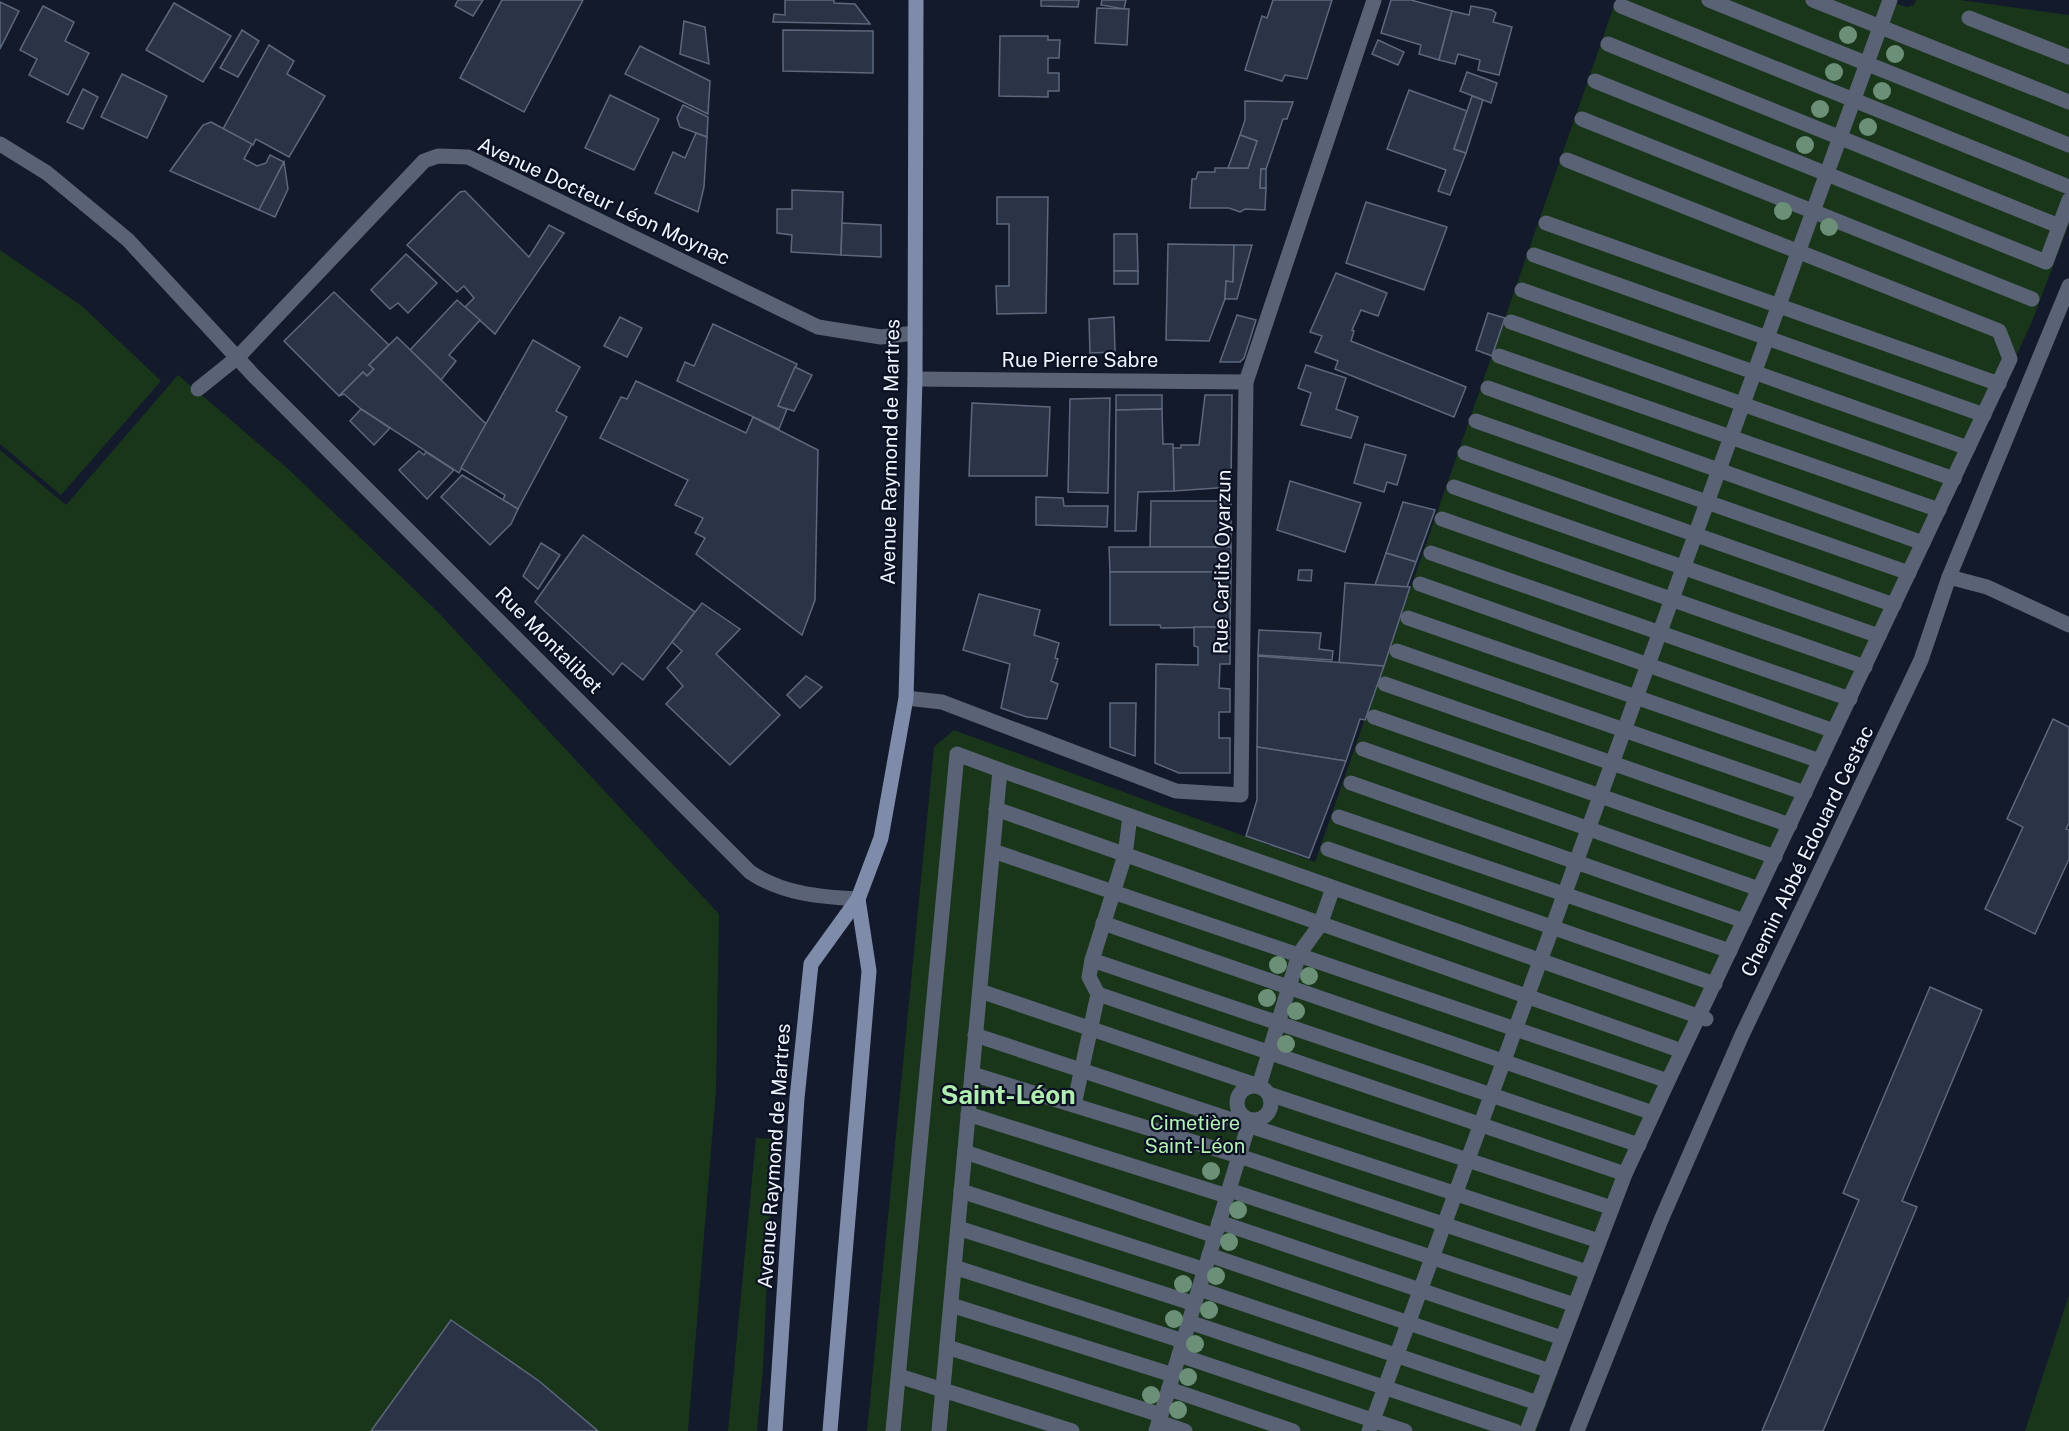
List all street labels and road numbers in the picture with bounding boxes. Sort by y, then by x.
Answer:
street label: Avenue Docteur Léon Moynac [474,132,734,270]
street label: Avenue Raymond de Martres [876,319,904,585]
street label: Rue Pierre Sabre [1002,348,1158,372]
street label: Rue Carlito Oyarzun [1208,469,1236,655]
street label: Rue Montalibet [491,582,607,698]
street label: Chemin Abbé Edouard Cestac [1736,721,1878,981]
street label: Avenue Raymond de Martres [753,1023,795,1289]

